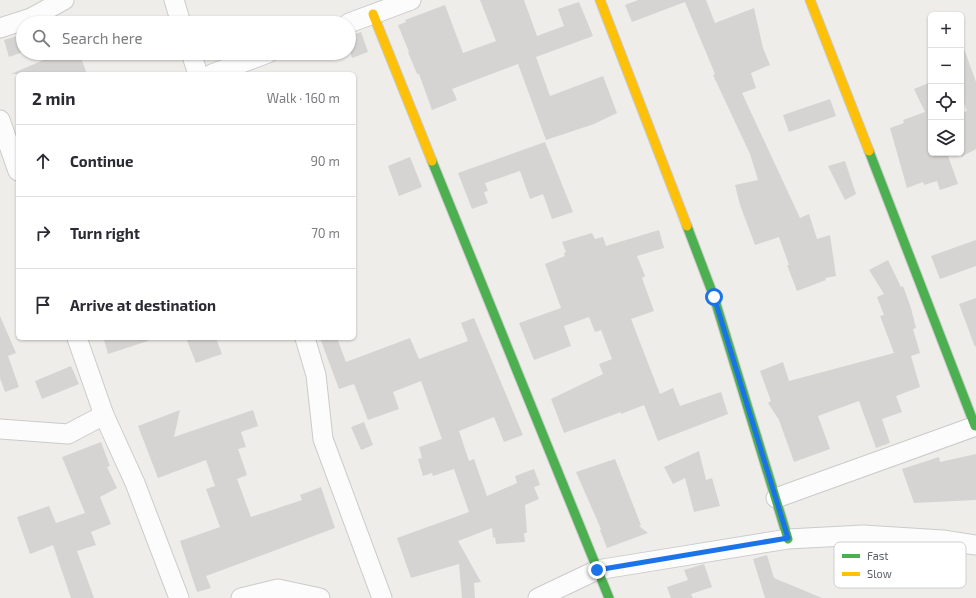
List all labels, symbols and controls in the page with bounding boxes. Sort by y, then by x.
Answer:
map controls [928,12,964,156]
button: + [928,12,964,48]
search box [16,16,356,60]
icon: search [30,27,52,49]
text: Search here [62,29,143,47]
button: − [928,48,964,84]
button: locate [928,84,964,120]
text: 2 min [32,88,75,108]
text: Walk · 160 m [267,90,340,106]
button: layers [928,120,964,156]
icon: ahead [32,150,54,172]
text: Continue [70,152,133,170]
text: 90 m [310,153,340,169]
icon: right [32,222,54,244]
text: Turn right [70,224,140,242]
text: 70 m [311,225,340,241]
route start [705,288,723,306]
icon: arrive [32,294,54,316]
text: Arrive at destination [70,296,216,314]
legend [834,542,966,588]
text: Fast [867,549,889,562]
route end [588,561,606,579]
text: Slow [867,567,892,580]

